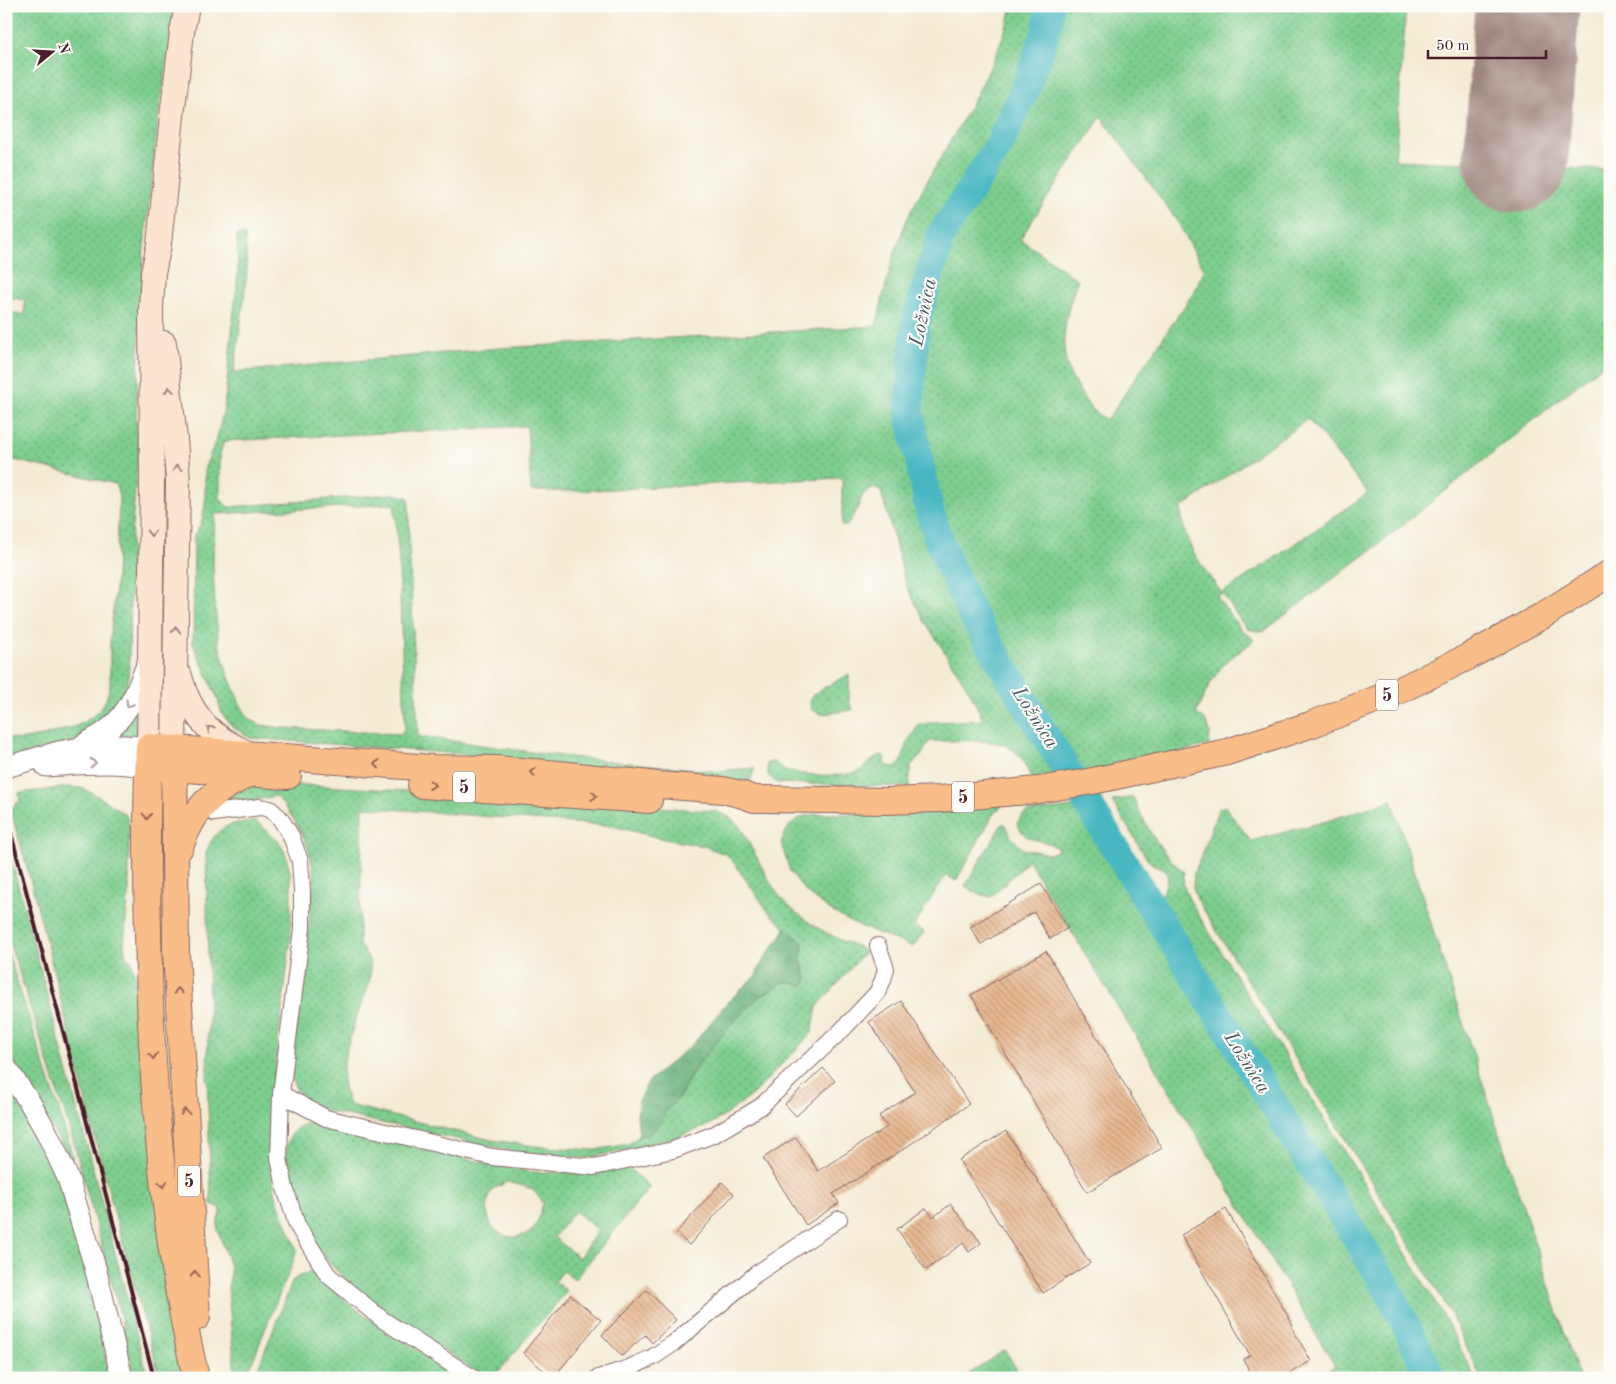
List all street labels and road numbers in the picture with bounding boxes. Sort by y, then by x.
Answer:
road number: 5 [1376,680,1398,710]
road number: 5 [453,772,475,802]
road number: 5 [952,782,974,812]
road number: 5 [178,1166,200,1196]

